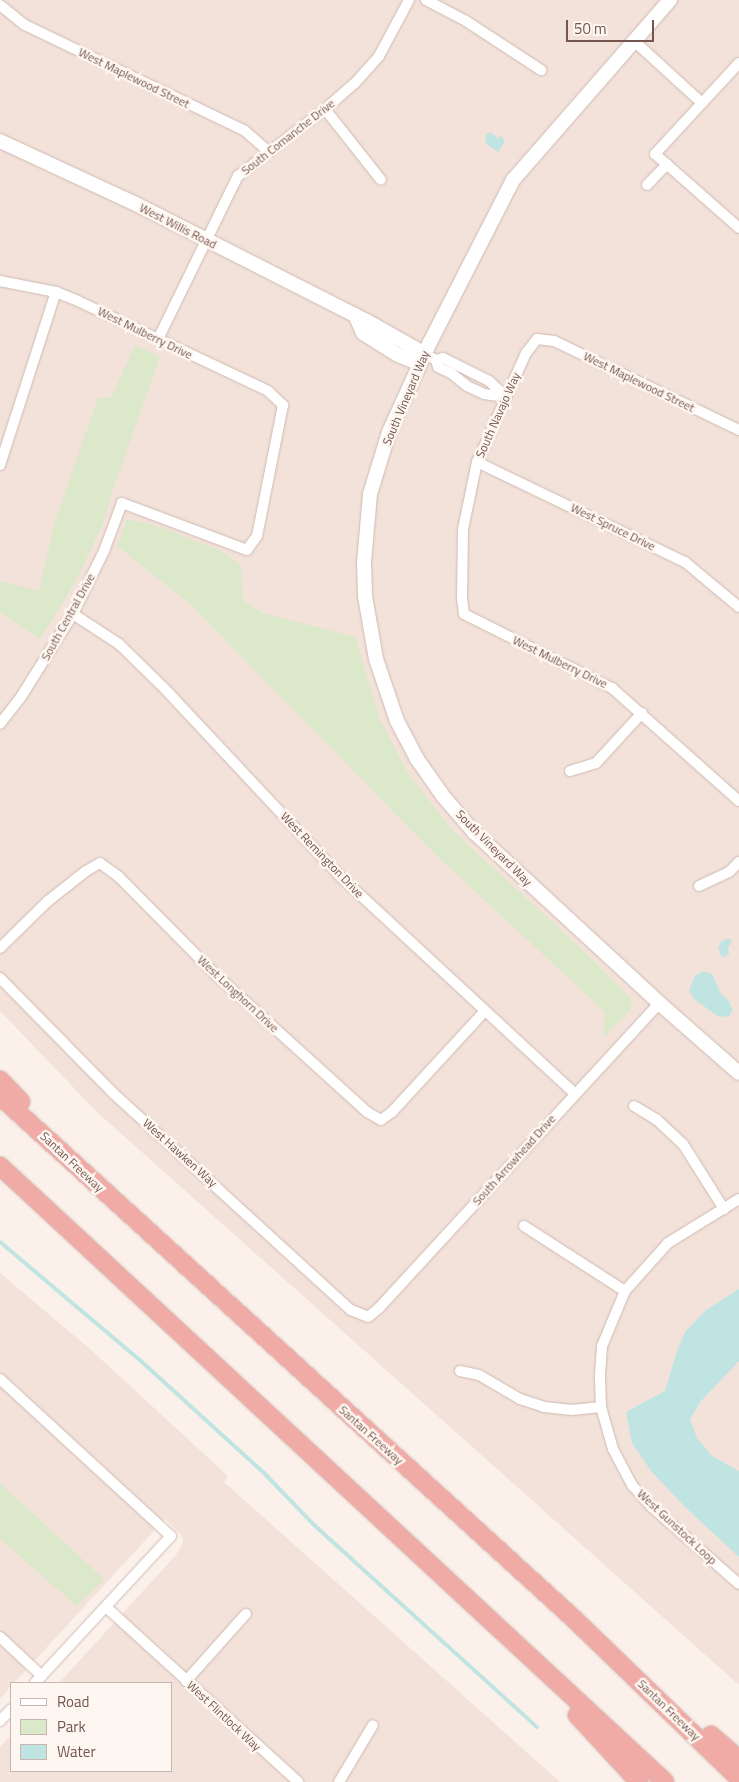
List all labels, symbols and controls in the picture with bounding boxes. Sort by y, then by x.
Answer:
scale bar [569,10,656,42]
text: 50 m [574,17,607,40]
street label: West Maplewood Street [76,45,192,111]
street label: South Comanche Drive [239,96,337,178]
street label: West Willis Road [137,200,219,252]
street label: West Mulberry Drive [95,304,195,362]
street label: South Vineyard Way [380,349,432,447]
street label: West Maplewood Street [581,349,697,415]
street label: South Navajo Way [473,370,523,460]
street label: West Spruce Drive [568,500,658,554]
street label: South Central Drive [38,571,98,663]
street label: West Mulberry Drive [510,633,610,691]
street label: South Vineyard Way [453,807,535,889]
street label: West Remington Drive [277,809,367,901]
street label: West Longhorn Drive [194,953,282,1035]
street label: South Arrowhead Drive [470,1112,558,1208]
street label: West Hawken Way [140,1116,220,1190]
street label: Santan Freeway [37,1129,107,1195]
street label: Santan Freeway [336,1402,406,1468]
street label: West Gunstock Loop [634,1486,720,1568]
street label: Santan Freeway [635,1677,703,1743]
street label: West Flintlock Way [184,1678,264,1754]
legend [10,1682,172,1772]
text: Road [57,1690,89,1713]
text: Park [57,1715,86,1738]
text: Water [57,1740,96,1763]

